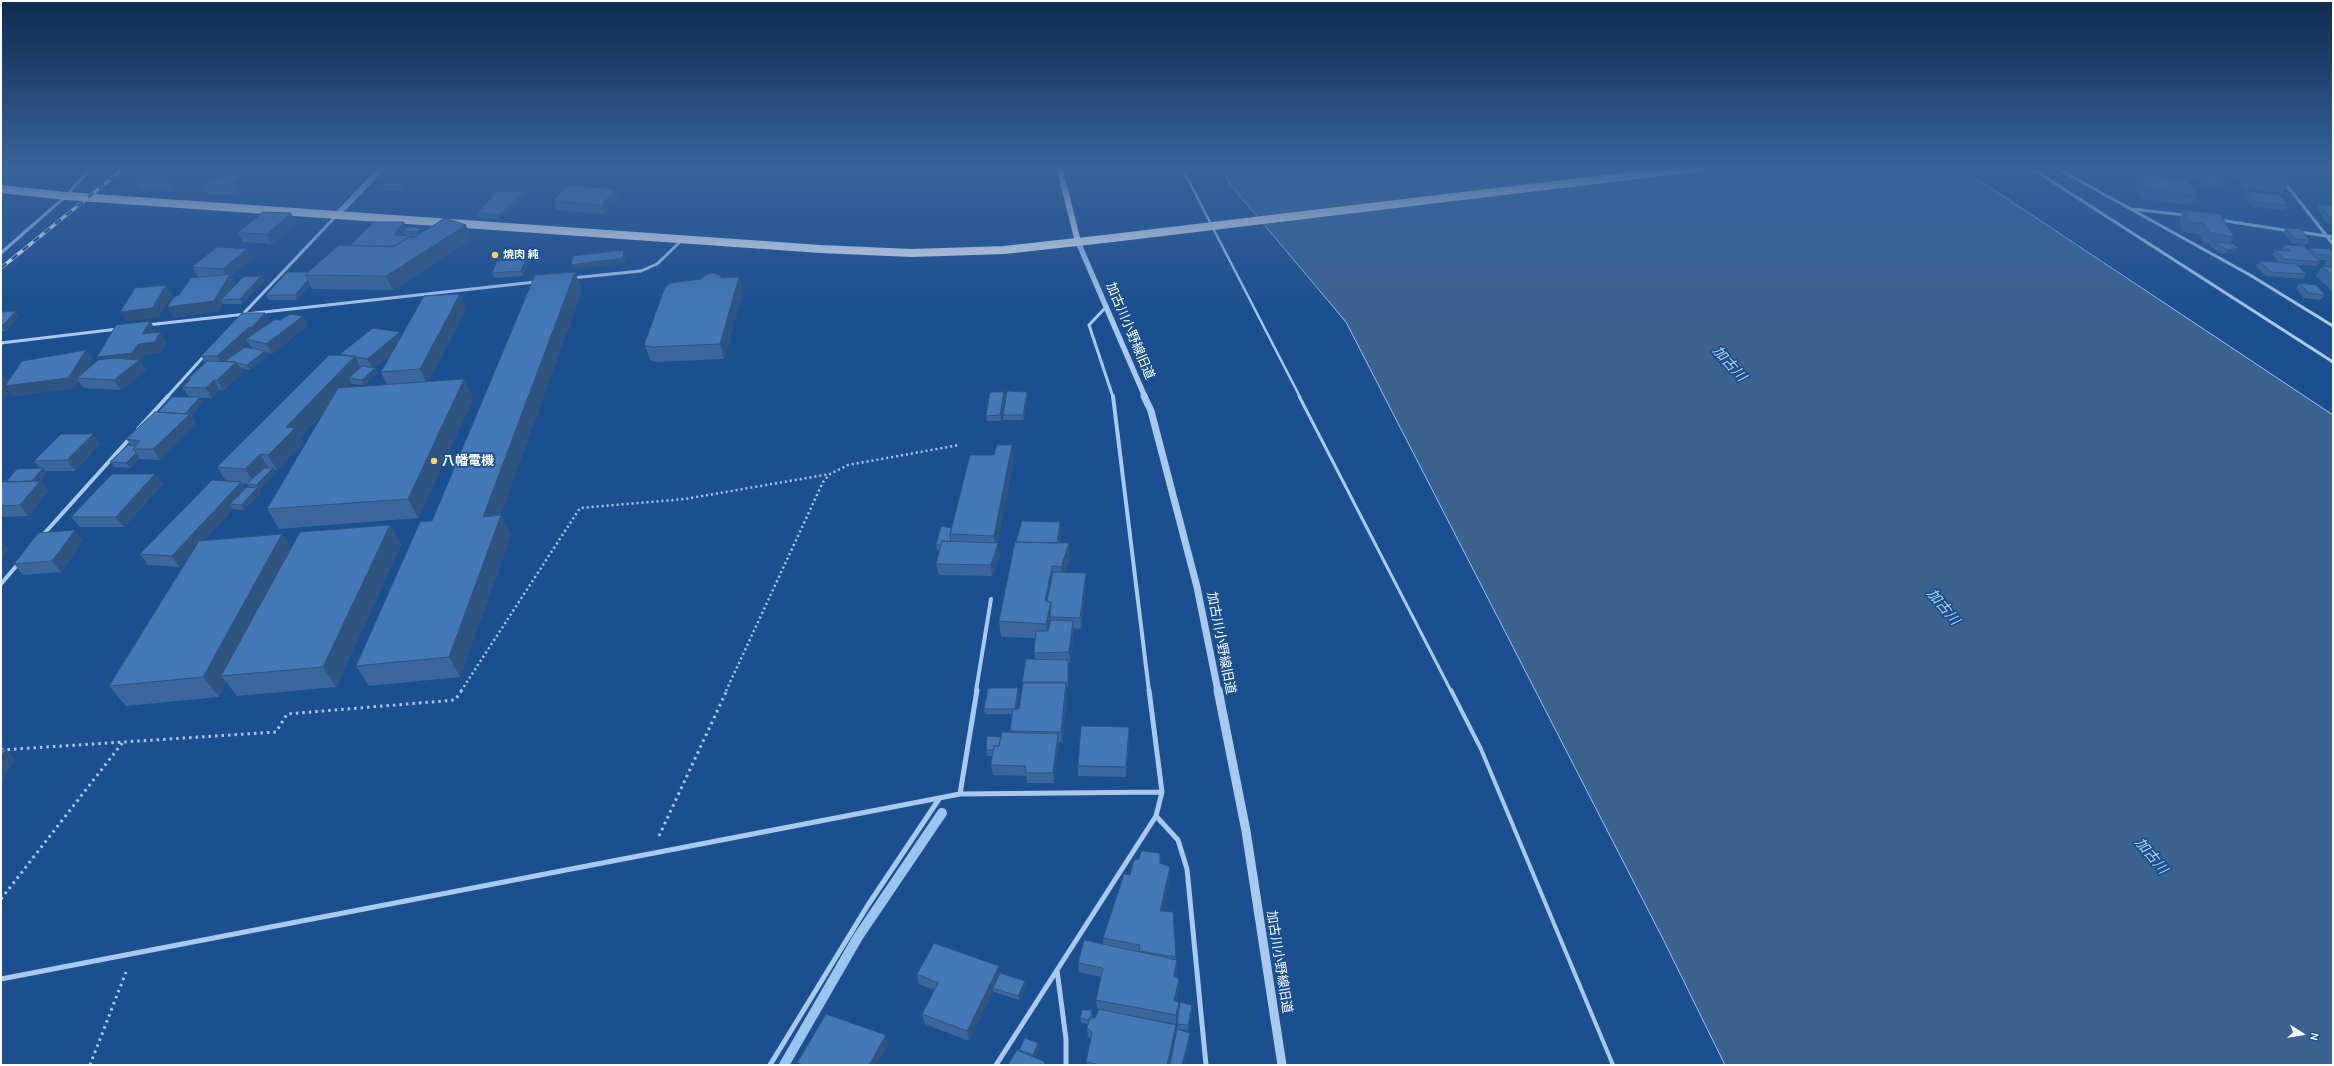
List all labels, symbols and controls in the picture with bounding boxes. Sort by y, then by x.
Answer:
place label: 焼肉 純 [503,248,539,262]
marker: 焼肉 純 [490,250,500,260]
street label: 加古川小野線旧道 [1103,280,1157,382]
water label: 加古川 [1709,343,1749,385]
place label: 八幡電機 [442,453,494,469]
marker: 八幡電機 [429,456,439,466]
water label: 加古川 [1923,586,1963,628]
street label: 加古川小野線旧道 [1203,590,1239,696]
water label: 加古川 [2131,835,2171,877]
street label: 加古川小野線旧道 [1263,909,1295,1015]
north arrow [2282,1014,2322,1054]
text: N [2307,1031,2321,1042]

